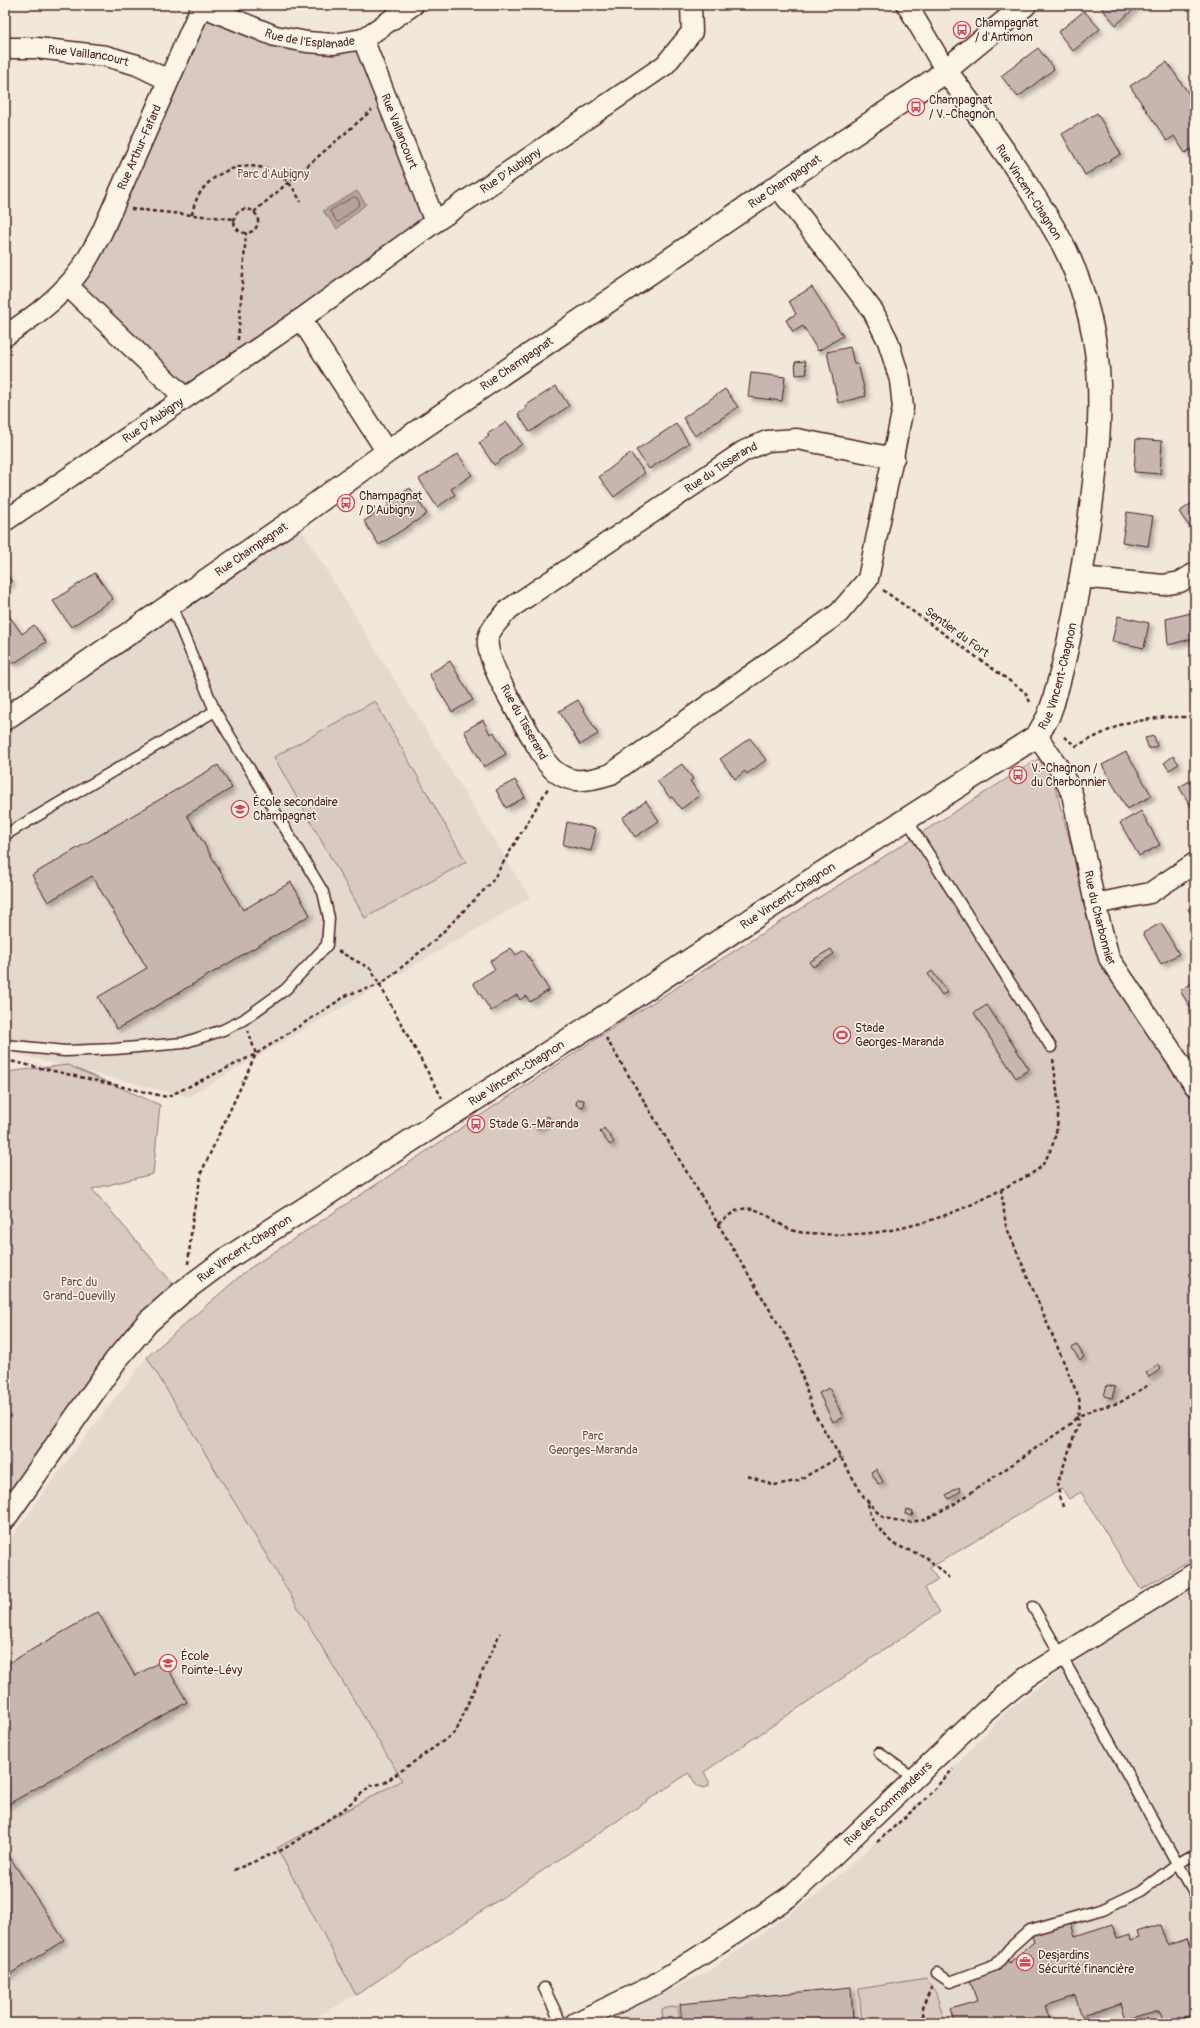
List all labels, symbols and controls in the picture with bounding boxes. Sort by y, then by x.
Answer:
place label: Champagnat / d'Artimon [975,16,1039,45]
bus stop icon: Champagnat / d'Artimon [952,20,972,40]
street label: Rue de l'Esplanade [262,26,356,52]
street label: Rue Vaillancourt [47,42,131,70]
street label: Rue Vallancourt [377,91,420,171]
place label: Champagnat / V.-Chagnon [929,93,996,122]
bus stop icon: Champagnat / V.-Chagnon [906,97,926,117]
street label: Rue Arthur-Fafard [114,102,165,192]
street label: Rue Vincent-Chagnon [992,142,1065,243]
street label: Rue D'Aubigny [477,145,544,197]
street label: Rue Champagnat [745,152,824,212]
park label: Parc d'Aubigny [237,167,309,182]
street label: Rue Champagnat [478,334,556,394]
street label: Rue D'Aubigny [120,394,187,447]
street label: Rue du Tisserand [682,439,760,497]
place label: Champagnat / D'Aubigny [359,489,423,518]
bus stop icon: Champagnat / D'Aubigny [336,493,356,513]
street label: Rue Champagnat [212,519,291,580]
street label: Sentier du Fort [922,604,992,661]
street label: Rue Vincent-Chagnon [1035,621,1080,733]
street label: Rue du Tisserand [497,682,550,763]
place label: V.-Chagnon / du Charbonnier [1031,761,1107,790]
bus stop icon: V.-Chagnon / du Charbonnier [1008,765,1028,785]
place label: École secondaire Champagnat [253,794,338,824]
school or university icon: École secondaire Champagnat [230,799,250,819]
street label: Rue Vincent-Chagnon [737,859,838,933]
street label: Rue du Charbonnier [1080,869,1119,969]
place label: Stade Georges-Maranda [855,1021,944,1050]
sports icon: Stade Georges-Maranda [832,1025,852,1045]
street label: Rue Vincent-Chagnon [466,1037,568,1110]
bus stop icon: Stade G.-Maranda [466,1114,486,1134]
place label: Stade G.-Maranda [489,1117,579,1132]
street label: Rue Vincent-Chagnon [194,1212,295,1286]
park label: Parc du Grand-Quevilly [43,1275,115,1304]
park label: Parc Georges-Maranda [548,1429,638,1458]
place label: École Pointe-Lévy [181,1648,242,1678]
school or university icon: École Pointe-Lévy [158,1653,178,1673]
street label: Rue des Commandeurs [841,1758,936,1849]
place label: Desjardins Sécurité financière [1038,1948,1134,1977]
office icon: Desjardins Sécurité financière [1015,1952,1035,1972]

